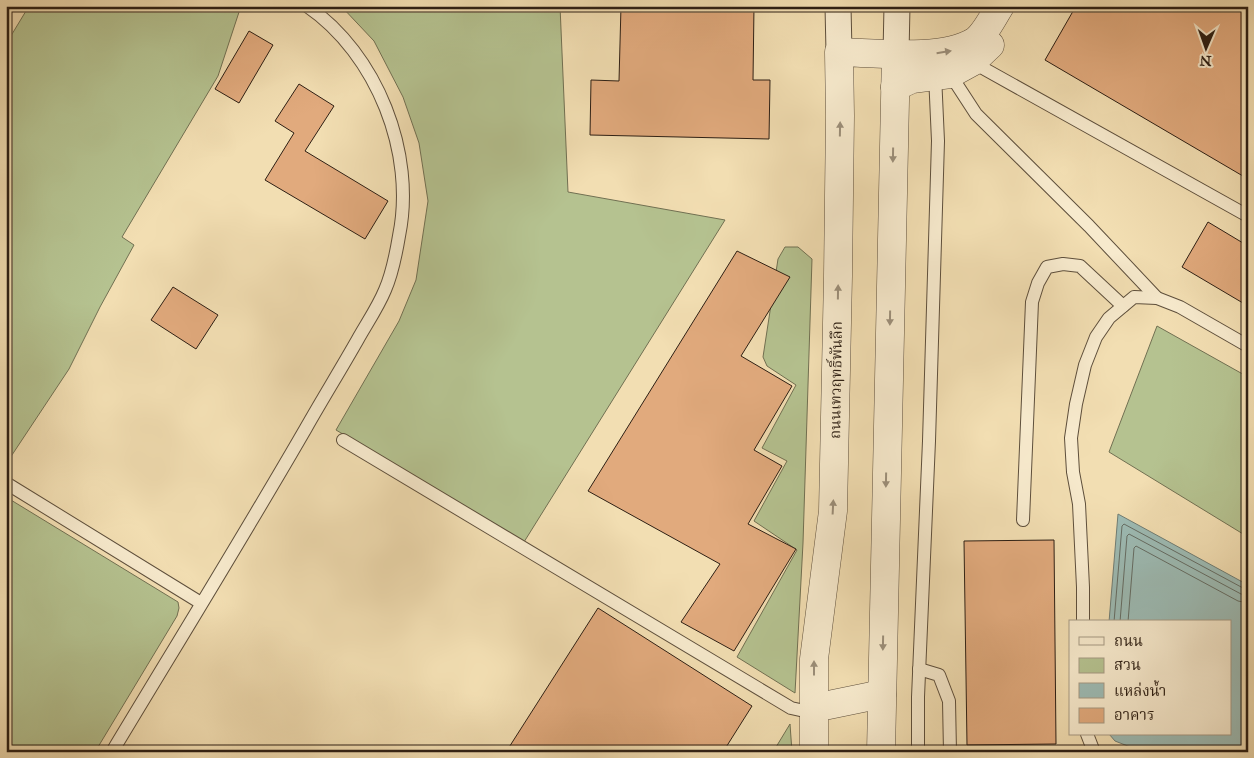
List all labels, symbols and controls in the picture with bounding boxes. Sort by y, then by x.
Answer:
north arrow [1182,22,1232,72]
one-way arrow [936,47,952,55]
text: N [1199,52,1212,69]
one-way arrow [836,121,844,137]
one-way arrow [889,147,897,163]
one-way arrow [834,284,842,300]
one-way arrow [886,310,894,326]
street label: ถนนเทวฤทธิ์พันลึก [824,321,846,439]
one-way arrow [882,472,890,488]
one-way arrow [830,498,838,514]
legend [1069,620,1232,736]
text: ถนน [1114,632,1143,650]
one-way arrow [879,635,887,651]
text: สวน [1114,656,1141,674]
one-way arrow [810,660,818,676]
text: แหล่งน้ำ [1114,680,1166,700]
text: อาคาร [1114,706,1154,724]

